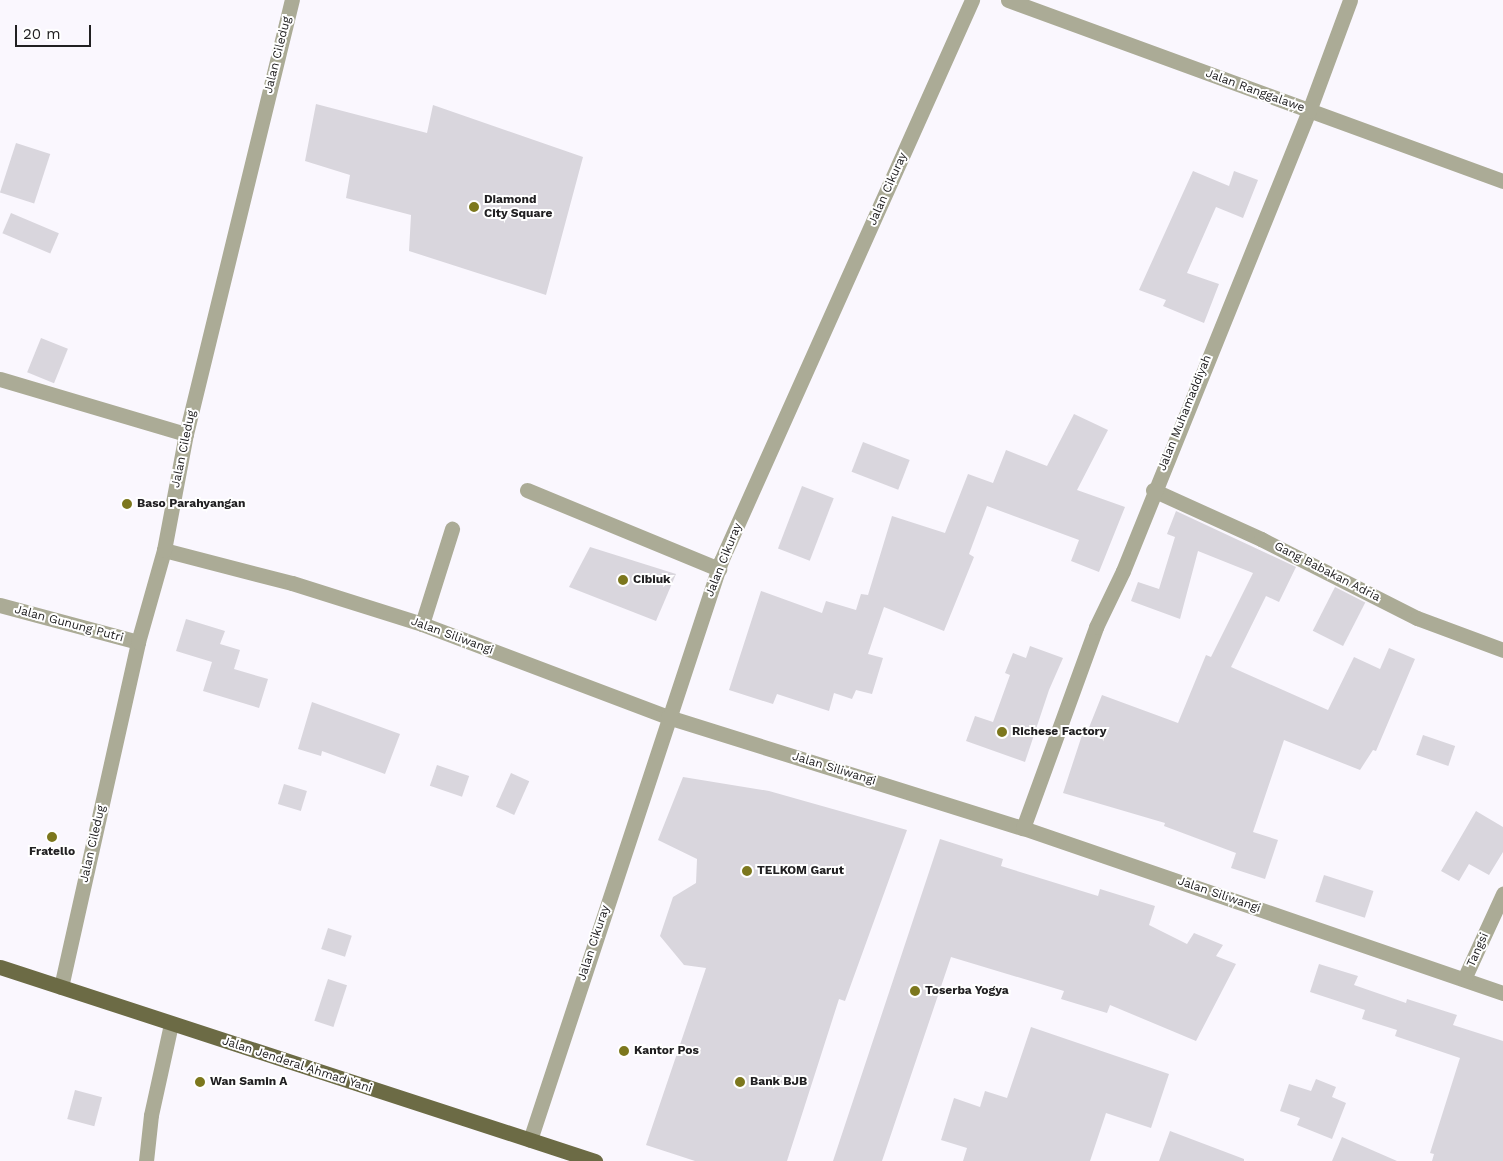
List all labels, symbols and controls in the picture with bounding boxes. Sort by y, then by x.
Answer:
scale bar [18,15,94,47]
street label: Jalan Ciledug [261,15,295,95]
text: 20 m [23,25,61,43]
street label: Jalan Ranggalawe [1204,66,1306,116]
street label: Jalan Cikuray [865,150,911,228]
place label: Diamond City Square [484,193,553,221]
marker: Diamond City Square [468,201,480,213]
street label: Jalan Muhamaddiyah [1155,353,1215,473]
street label: Jalan Ciledug [169,409,199,489]
place label: Baso Parahyangan [137,497,245,511]
marker: Baso Parahyangan [121,498,133,510]
street label: Jalan Cikuray [703,521,745,599]
street label: Gang Babakan Adria [1271,539,1383,605]
place label: Cibiuk [633,573,671,587]
marker: Cibiuk [617,574,629,586]
street label: Jalan Gunung Putri [13,603,125,645]
street label: Jalan Siliwangi [409,614,495,658]
place label: Richese Factory [1012,725,1107,739]
marker: Richese Factory [996,726,1008,738]
street label: Jalan Siliwangi [790,749,878,789]
street label: Jalan Ciledug [77,804,109,884]
marker: Fratello [46,831,58,843]
place label: Fratello [29,845,75,859]
place label: TELKOM Garut [757,864,844,878]
marker: TELKOM Garut [741,865,753,877]
street label: Jalan Siliwangi [1176,874,1262,916]
street label: Jalan Cikuray [575,904,613,982]
street label: Tangsi [1464,931,1492,969]
place label: Toserba Yogya [925,984,1009,998]
marker: Toserba Yogya [909,985,921,997]
street label: Jalan Jenderal Ahmad Yani [219,1034,375,1096]
place label: Kantor Pos [634,1044,699,1058]
marker: Kantor Pos [618,1045,630,1057]
place label: Wan Samin A [210,1075,288,1089]
place label: Bank BJB [750,1075,807,1089]
marker: Wan Samin A [194,1076,206,1088]
marker: Bank BJB [734,1076,746,1088]

